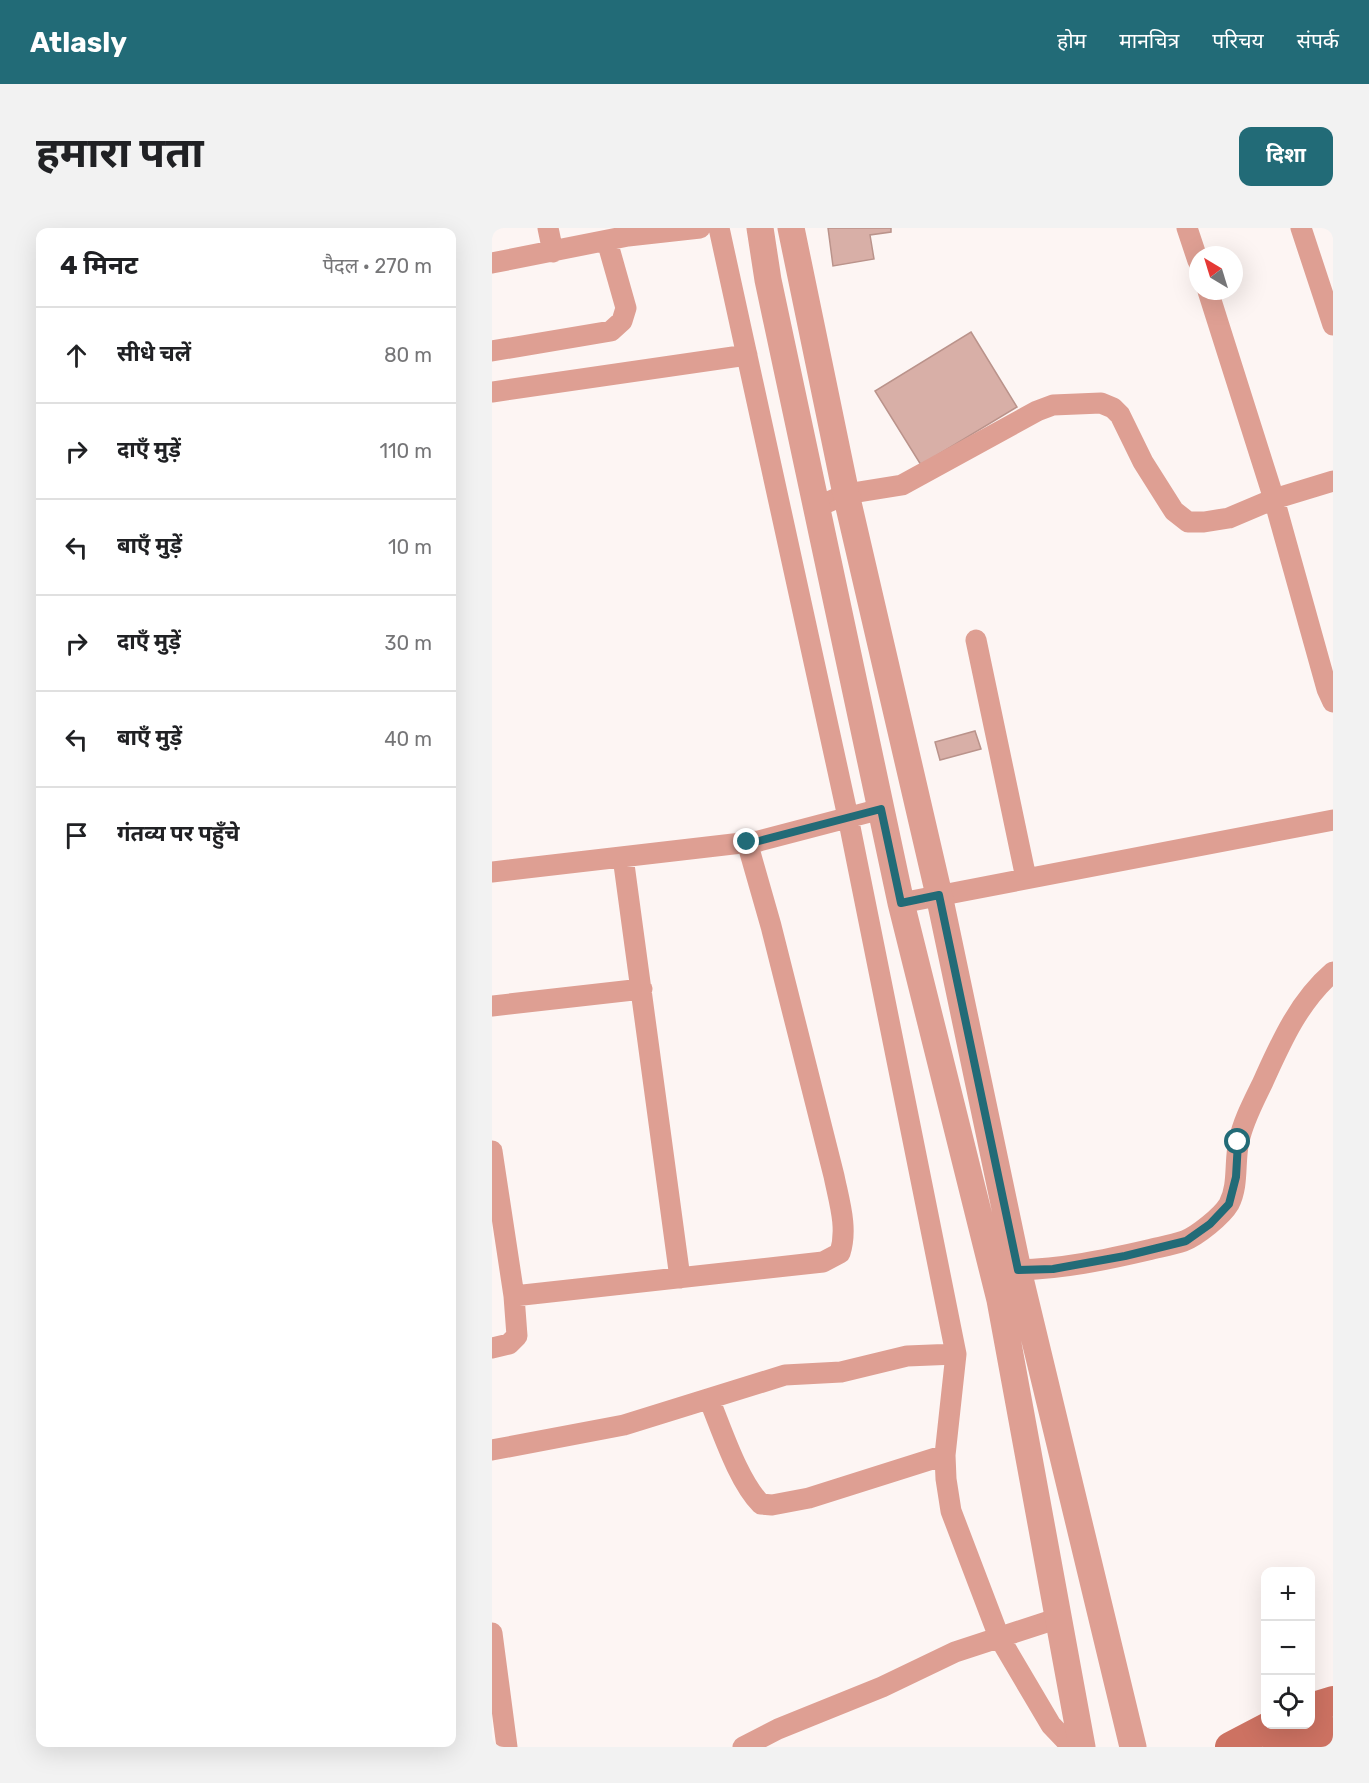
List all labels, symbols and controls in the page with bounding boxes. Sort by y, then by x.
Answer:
text: Atlasly [30,26,127,59]
text: होम [1057,28,1086,53]
text: मानचित्र [1119,28,1179,53]
text: परिचय [1212,28,1264,53]
text: संपर्क [1297,28,1339,53]
button: दिशा [1239,127,1333,186]
text: हमारा पता [36,128,204,178]
north arrow [1189,246,1243,300]
text: 4 मिनट [60,250,138,281]
text: पैदल · 270 m [323,254,432,278]
icon: ahead [60,339,93,372]
text: सीधे चलें [117,340,191,367]
text: 80 m [384,343,432,367]
icon: right [60,435,93,468]
text: दाएँ मुड़ें [117,436,181,463]
text: 110 m [380,439,432,463]
icon: left [60,531,93,564]
text: बाएँ मुड़ें [117,532,182,559]
text: 10 m [388,535,432,559]
icon: right [60,627,93,660]
text: दाएँ मुड़ें [117,628,181,655]
text: 30 m [385,631,432,655]
icon: left [60,723,93,756]
text: बाएँ मुड़ें [117,724,182,751]
text: 40 m [384,727,432,751]
icon: arrive [60,819,93,852]
text: गंतव्य पर पहुँचे [117,820,239,847]
route end [733,828,759,854]
route start [1224,1128,1250,1154]
map controls [1261,1567,1315,1729]
button: + [1261,1567,1315,1621]
button: − [1261,1621,1315,1675]
button: locate [1261,1675,1315,1729]

